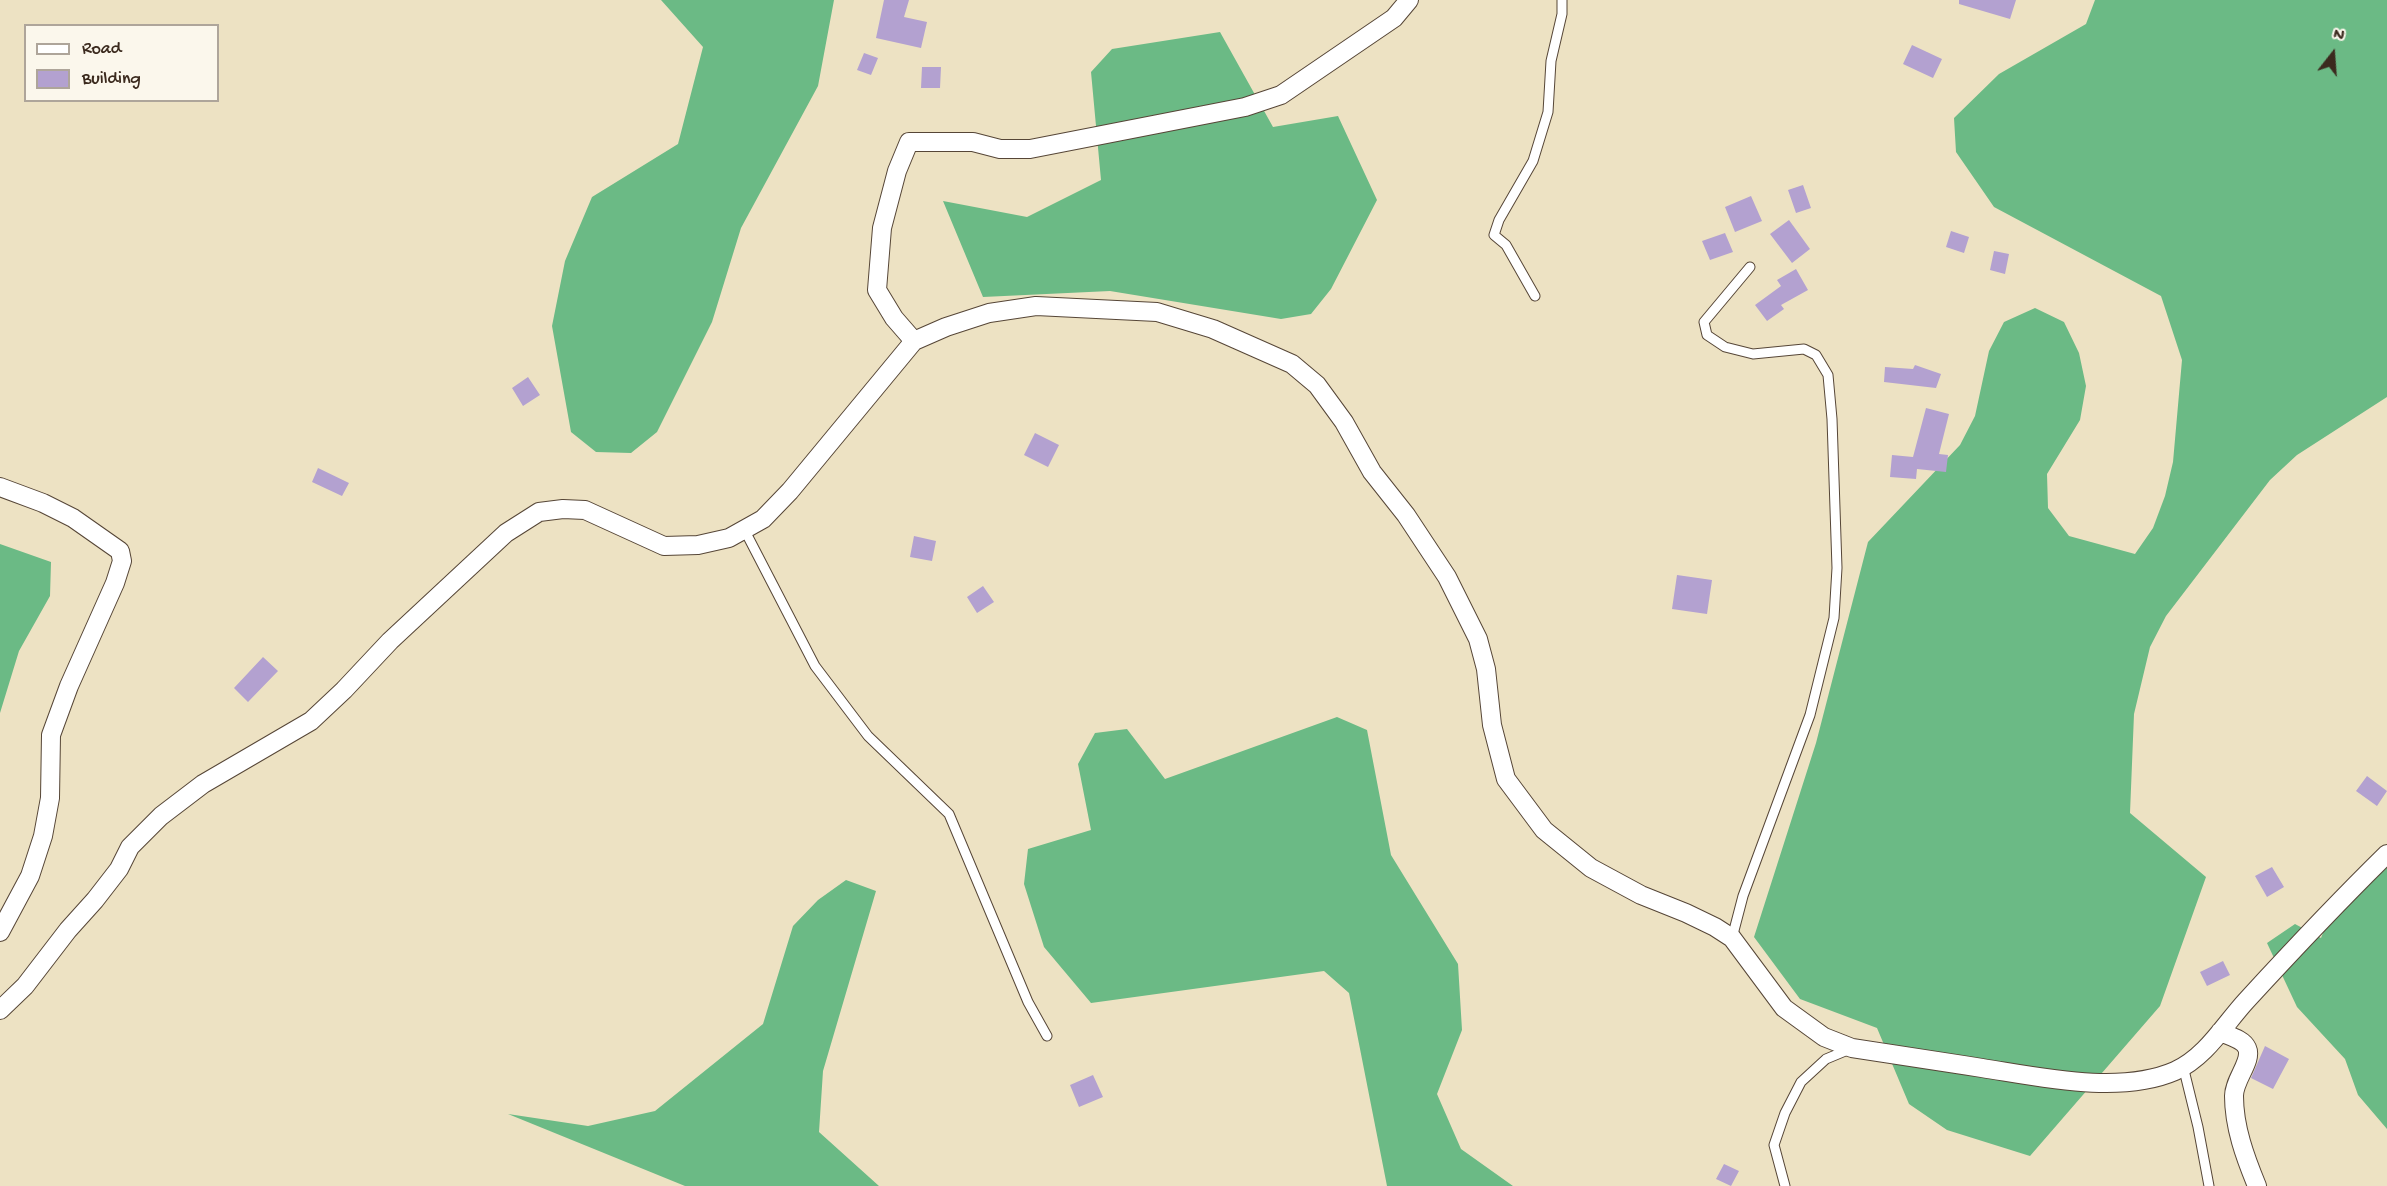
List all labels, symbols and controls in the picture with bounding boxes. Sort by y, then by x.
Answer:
legend [24,24,219,102]
north arrow [2303,24,2363,84]
text: N [2331,26,2346,47]
text: Road [82,39,121,60]
text: Building [82,69,141,90]

